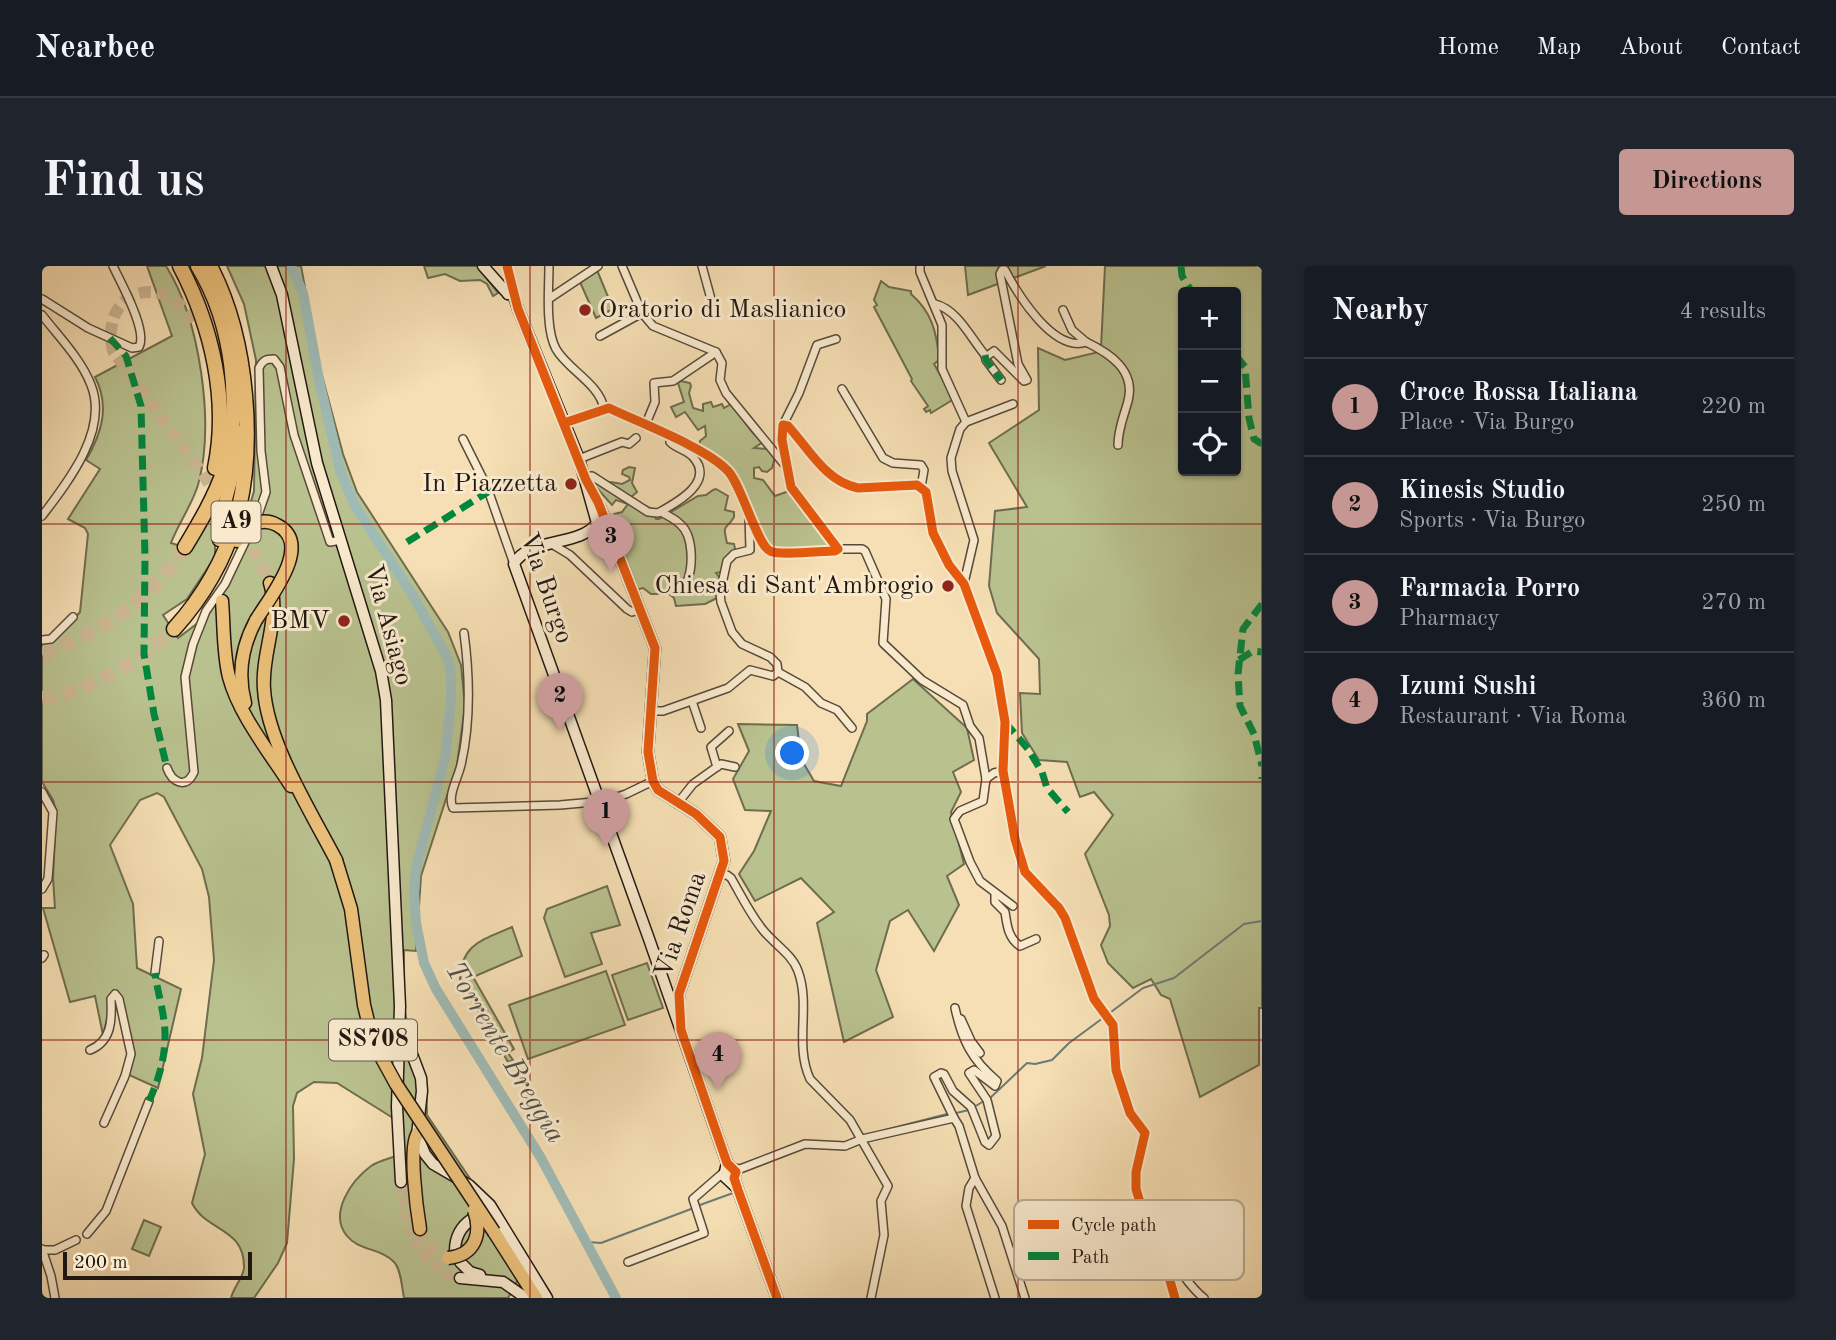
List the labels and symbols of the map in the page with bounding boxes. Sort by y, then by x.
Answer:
place label: Oratorio di Maslianico [599,297,847,323]
marker: Oratorio di Maslianico [577,302,593,318]
place label: In Piazzetta [422,471,557,497]
marker: In Piazzetta [563,476,579,492]
road number: A9 [212,501,260,542]
pin: 3 [588,514,634,572]
street label: Via Burgo [515,529,577,647]
street label: Via Asiago [359,562,417,688]
place label: Chiesa di Sant'Ambrogio [654,573,934,599]
marker: Chiesa di Sant'Ambrogio [940,578,956,594]
place label: BMV [270,608,330,634]
marker: BMV [336,613,352,629]
pin: 2 [537,673,583,731]
your location [775,736,809,770]
pin: 1 [583,789,629,847]
street label: Via Roma [651,868,711,982]
water label: Torrente Breggia [439,957,569,1149]
road number: SS708 [329,1020,417,1060]
pin: 4 [695,1032,741,1090]
legend [1014,1200,1244,1280]
text: Cycle path [1071,1217,1157,1236]
scale bar [63,1249,252,1281]
text: Path [1071,1249,1109,1268]

